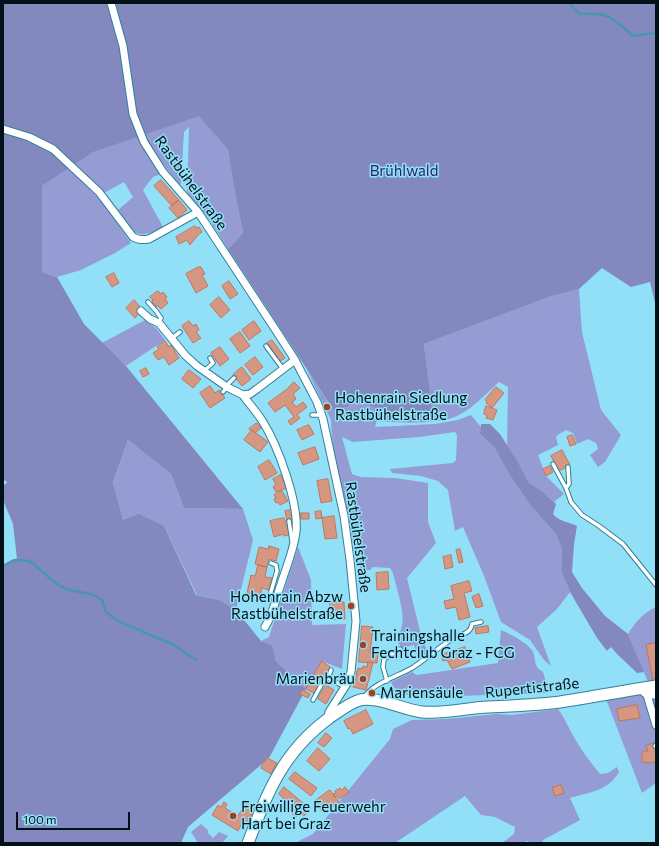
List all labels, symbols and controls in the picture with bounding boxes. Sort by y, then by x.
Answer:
street label: Rastbühelstraße [151,132,231,234]
park label: Brühlwald [370,162,438,180]
place label: Hohenrain Siedlung Rastbühelstraße [335,389,467,424]
marker: Hohenrain Siedlung Rastbühelstraße [322,402,332,412]
street label: Rastbühelstraße [341,480,375,594]
place label: Hohenrain Abzw Rastbühelstraße [230,588,343,623]
marker: Hohenrain Abzw Rastbühelstraße [346,601,356,611]
place label: Trainingshalle Fechtclub Graz - FCG [371,627,515,662]
marker: Trainingshalle Fechtclub Graz - FCG [358,640,368,650]
place label: Marienbräu [276,670,355,688]
marker: Marienbräu [358,674,368,684]
street label: Rupertistraße [484,674,580,702]
place label: Mariensäule [380,684,463,702]
marker: Mariensäule [367,688,377,698]
place label: Freiwillige Feuerwehr Hart bei Graz [241,798,386,833]
scale bar [18,804,132,830]
marker: Freiwillige Feuerwehr Hart bei Graz [228,811,238,821]
text: 100 m [23,812,57,826]

